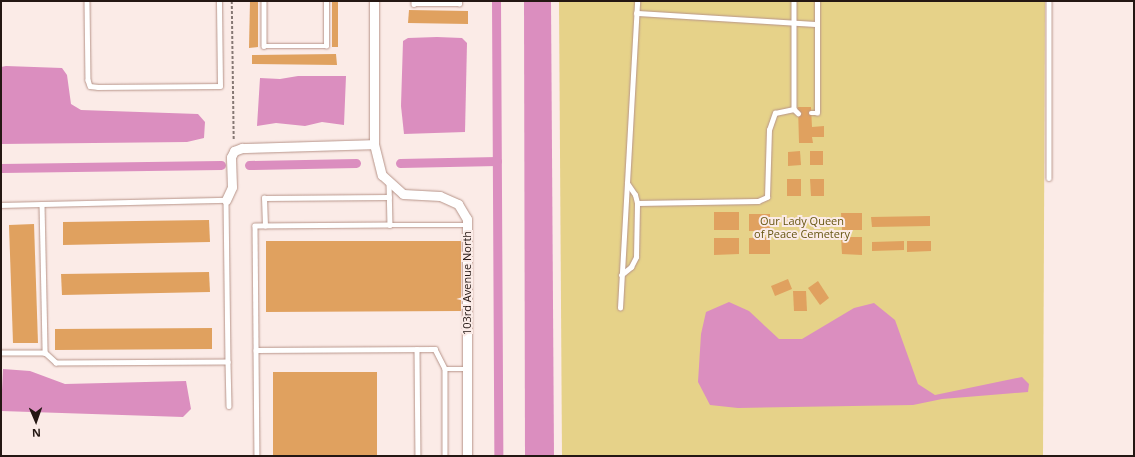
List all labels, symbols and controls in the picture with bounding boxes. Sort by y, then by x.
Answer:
park label: Our Lady Queen of Peace Cemetery [754,215,850,241]
street label: 103rd Avenue North [460,231,474,335]
north arrow [16,401,56,441]
text: N [32,426,41,441]

